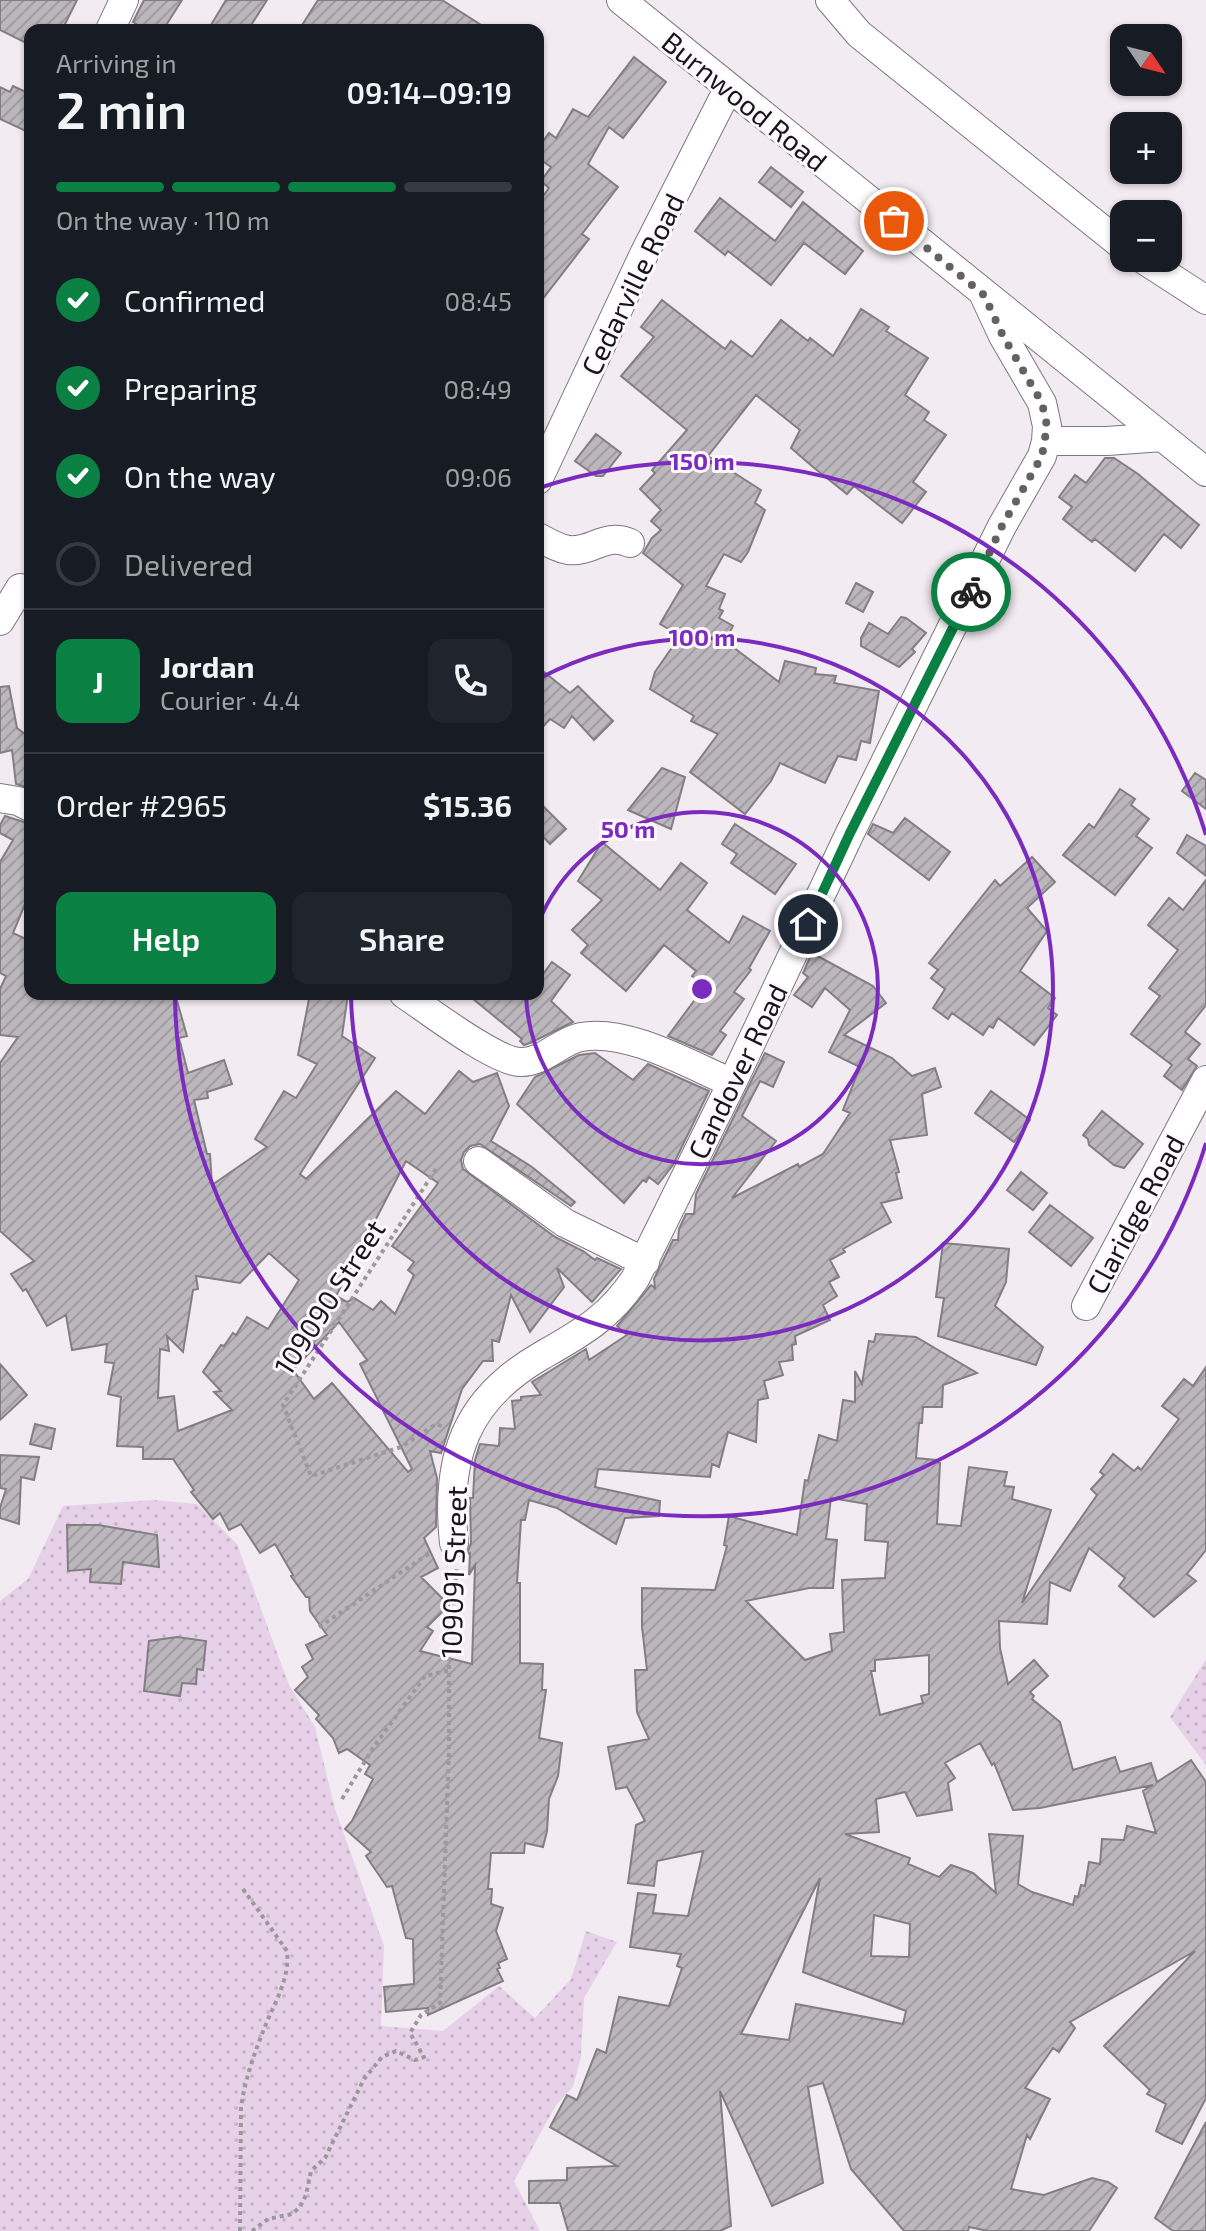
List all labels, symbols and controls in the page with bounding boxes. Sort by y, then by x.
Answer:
street label: Burnwood Road [656,24,834,178]
north arrow [1110,24,1182,96]
map controls [1110,24,1182,272]
text: Arriving in [56,47,177,78]
text: 09:14–09:19 [346,74,512,110]
text: 2 min [56,77,187,139]
button: + [1110,112,1182,184]
pin [860,187,928,255]
street label: Cedarville Road [573,188,691,380]
icon: bag [872,199,916,243]
button: − [1110,200,1182,272]
text: On the way · 110 m [56,204,270,235]
icon: check [56,278,100,322]
text: Confirmed [124,282,265,318]
text: 08:45 [444,285,512,316]
icon: check [56,366,100,410]
text: Preparing [124,370,257,406]
text: 08:49 [444,373,512,404]
text: 150 m [669,446,735,475]
icon: check [56,454,100,498]
text: On the way [124,458,276,494]
text: 09:06 [445,461,512,492]
text: Delivered [124,546,253,582]
courier [931,552,1011,632]
icon: bike [949,570,993,614]
text: 100 m [669,622,735,651]
button: phone [428,639,512,723]
text: Jordan [160,648,255,684]
text: J [92,663,104,699]
text: Courier · 4.4 [160,684,301,715]
text: Order #2965 [56,787,227,823]
text: $15.36 [423,787,512,823]
text: 50 m [601,814,655,843]
pin [774,890,842,958]
button: Help [56,892,276,984]
button: Share [292,892,512,984]
icon: home [786,902,830,946]
centre of rings [688,975,716,1003]
street label: Candover Road [680,978,794,1164]
street label: Claridge Road [1079,1129,1191,1299]
street label: 109090 Street [266,1213,392,1381]
street label: 109091 Street [433,1485,473,1659]

